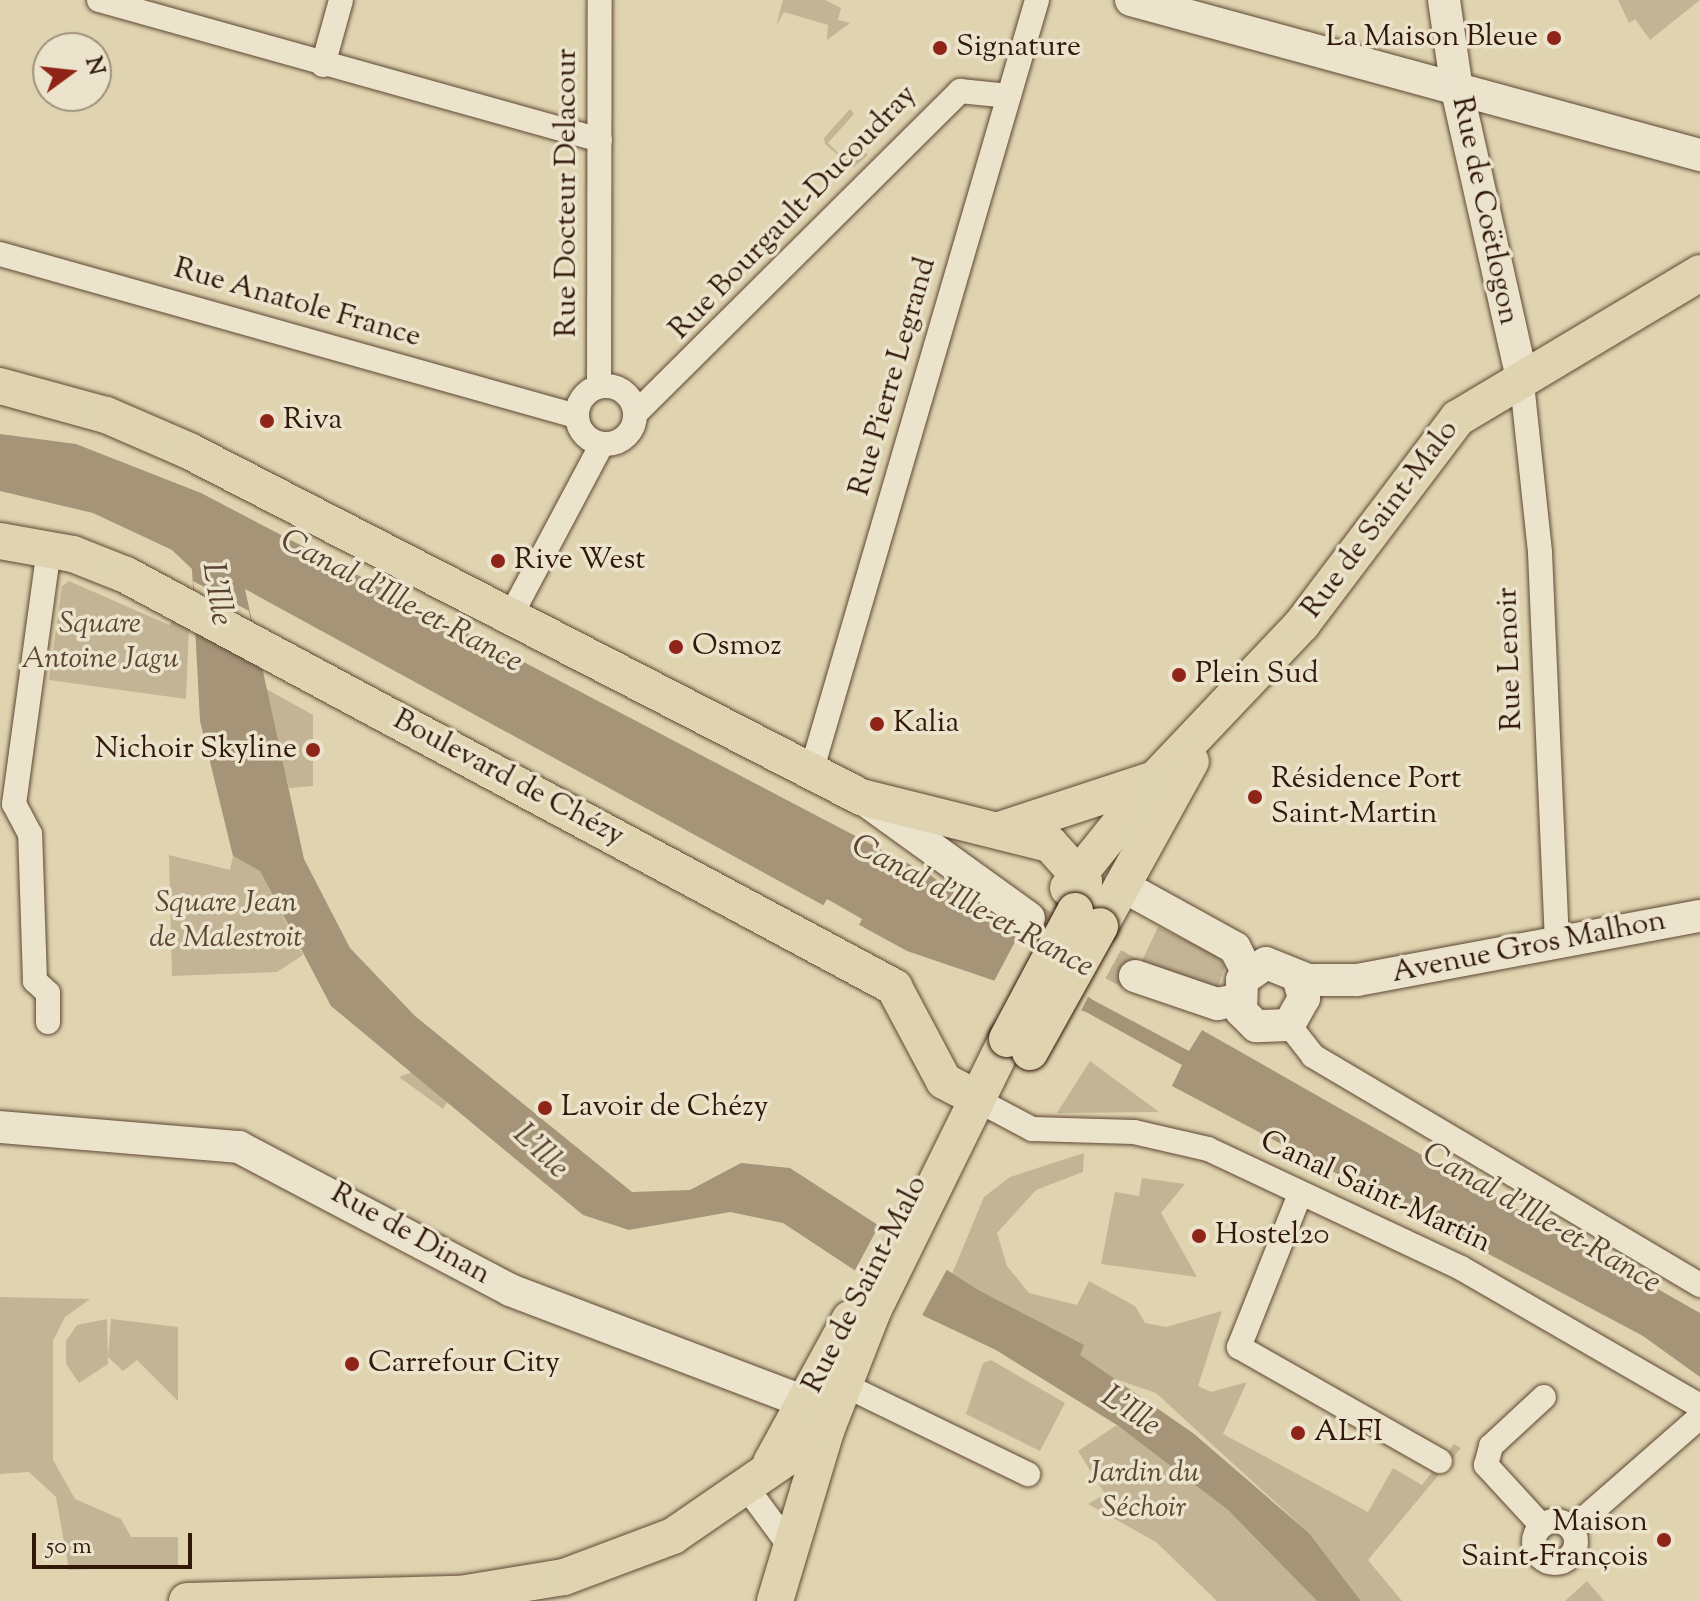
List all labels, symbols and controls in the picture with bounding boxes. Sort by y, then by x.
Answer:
place label: La Maison Bleue [1325,20,1538,56]
marker: La Maison Bleue [1545,29,1563,47]
place label: Signature [956,30,1081,66]
north arrow [32,32,112,112]
marker: Signature [931,39,949,57]
street label: Rue Docteur Delacour [550,49,586,337]
text: N [76,54,111,79]
street label: Rue Bourgault-Ducoudray [663,78,925,348]
street label: Rue de Coëtlogon [1442,94,1526,328]
street label: Rue Anatole France [169,252,425,356]
street label: Rue Pierre Legrand [843,254,945,500]
place label: Riva [283,403,342,439]
marker: Riva [258,412,276,430]
street label: Rue de Saint-Malo [1295,414,1467,626]
water label: Canal d'Ille-et-Rance [273,522,529,682]
place label: Rive West [514,543,646,579]
marker: Rive West [489,552,507,570]
water label: L'Ille [192,560,240,628]
street label: Rue Lenoir [1491,586,1531,732]
park label: Square Antoine Jagu [21,607,179,678]
place label: Osmoz [692,629,782,665]
marker: Osmoz [667,638,685,656]
place label: Plein Sud [1195,657,1319,693]
marker: Plein Sud [1170,666,1188,684]
street label: Boulevard de Chézy [386,703,630,855]
place label: Kalia [893,706,959,742]
marker: Kalia [868,715,886,733]
place label: Nichoir Skyline [95,732,297,768]
marker: Nichoir Skyline [304,741,322,759]
place label: Résidence Port Saint-Martin [1271,762,1461,832]
marker: Résidence Port Saint-Martin [1246,788,1264,806]
water label: Canal d'Ille-et-Rance [844,827,1100,987]
park label: Square Jean de Malestroit [150,886,302,956]
street label: Avenue Gros Malhon [1389,904,1669,992]
place label: Lavoir de Chézy [561,1090,769,1126]
marker: Lavoir de Chézy [536,1099,554,1117]
water label: L'Ille [504,1116,576,1188]
street label: Canal Saint-Martin [1254,1124,1496,1262]
water label: Canal d'Ille-et-Rance [1415,1135,1667,1303]
street label: Rue de Saint-Malo [796,1170,936,1400]
street label: Rue de Dinan [324,1176,496,1294]
place label: Hostel20 [1215,1218,1329,1254]
marker: Hostel20 [1190,1227,1208,1245]
place label: Carrefour City [368,1346,560,1382]
marker: Carrefour City [343,1355,361,1373]
water label: L'Ille [1093,1378,1167,1446]
place label: ALFI [1314,1415,1383,1451]
marker: ALFI [1289,1424,1307,1442]
park label: Jardin du Séchoir [1089,1456,1199,1526]
place label: Maison Saint-François [1461,1505,1648,1576]
scale bar [36,1517,196,1567]
text: 50 m [46,1530,92,1564]
marker: Maison Saint-François [1655,1531,1673,1549]

